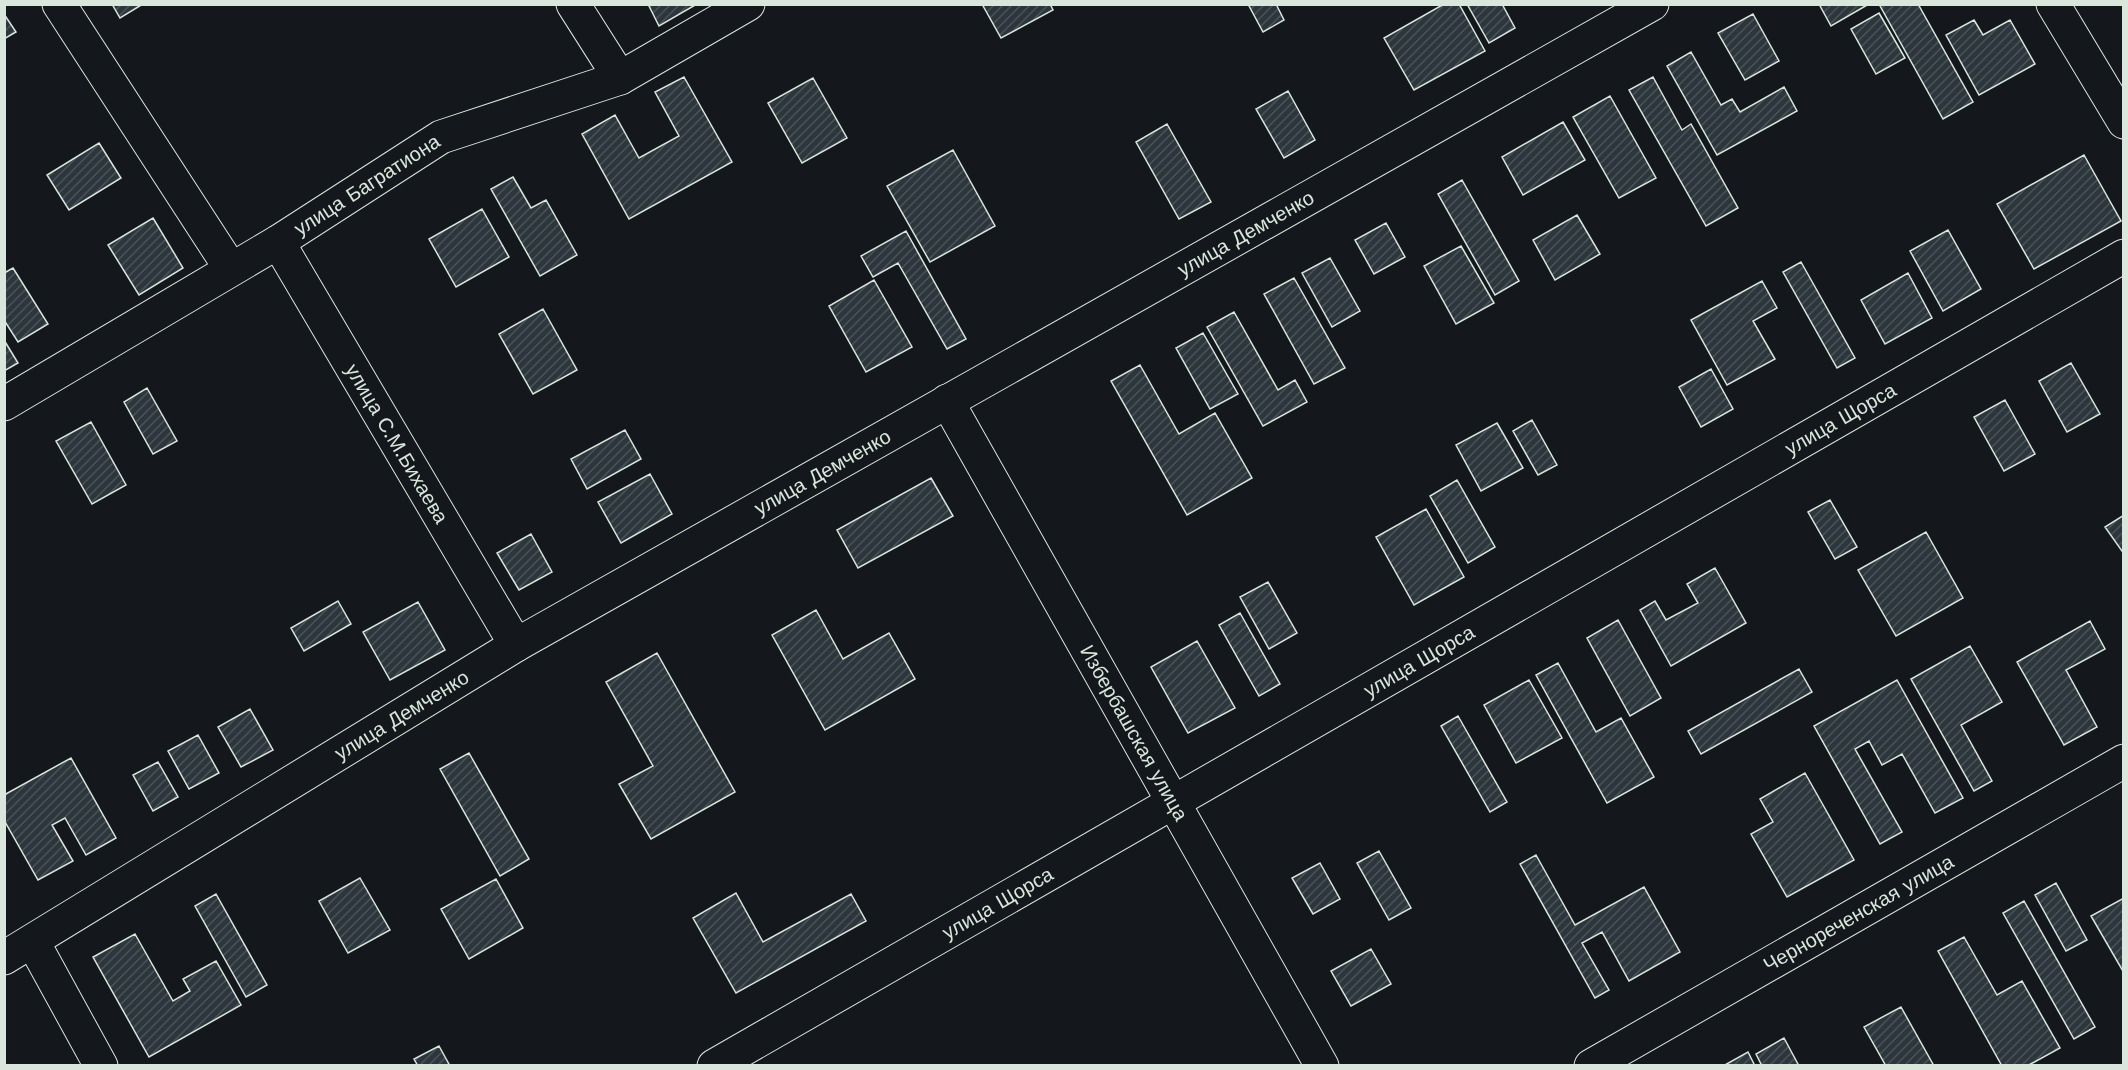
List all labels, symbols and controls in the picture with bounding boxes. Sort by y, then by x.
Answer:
street label: улица Багратиона [289,128,445,241]
street label: улица Демченко [1173,185,1318,281]
street label: улица С.М.Бихаева [341,359,454,528]
street label: улица Щорса [1781,377,1901,460]
street label: улица Демченко [750,424,895,520]
street label: улица Щорса [1359,619,1479,702]
street label: Избербашская улица [1075,641,1194,826]
street label: улица Демченко [330,665,473,765]
street label: Чернореченская улица [1759,849,1958,977]
street label: улица Щорса [938,861,1058,944]

